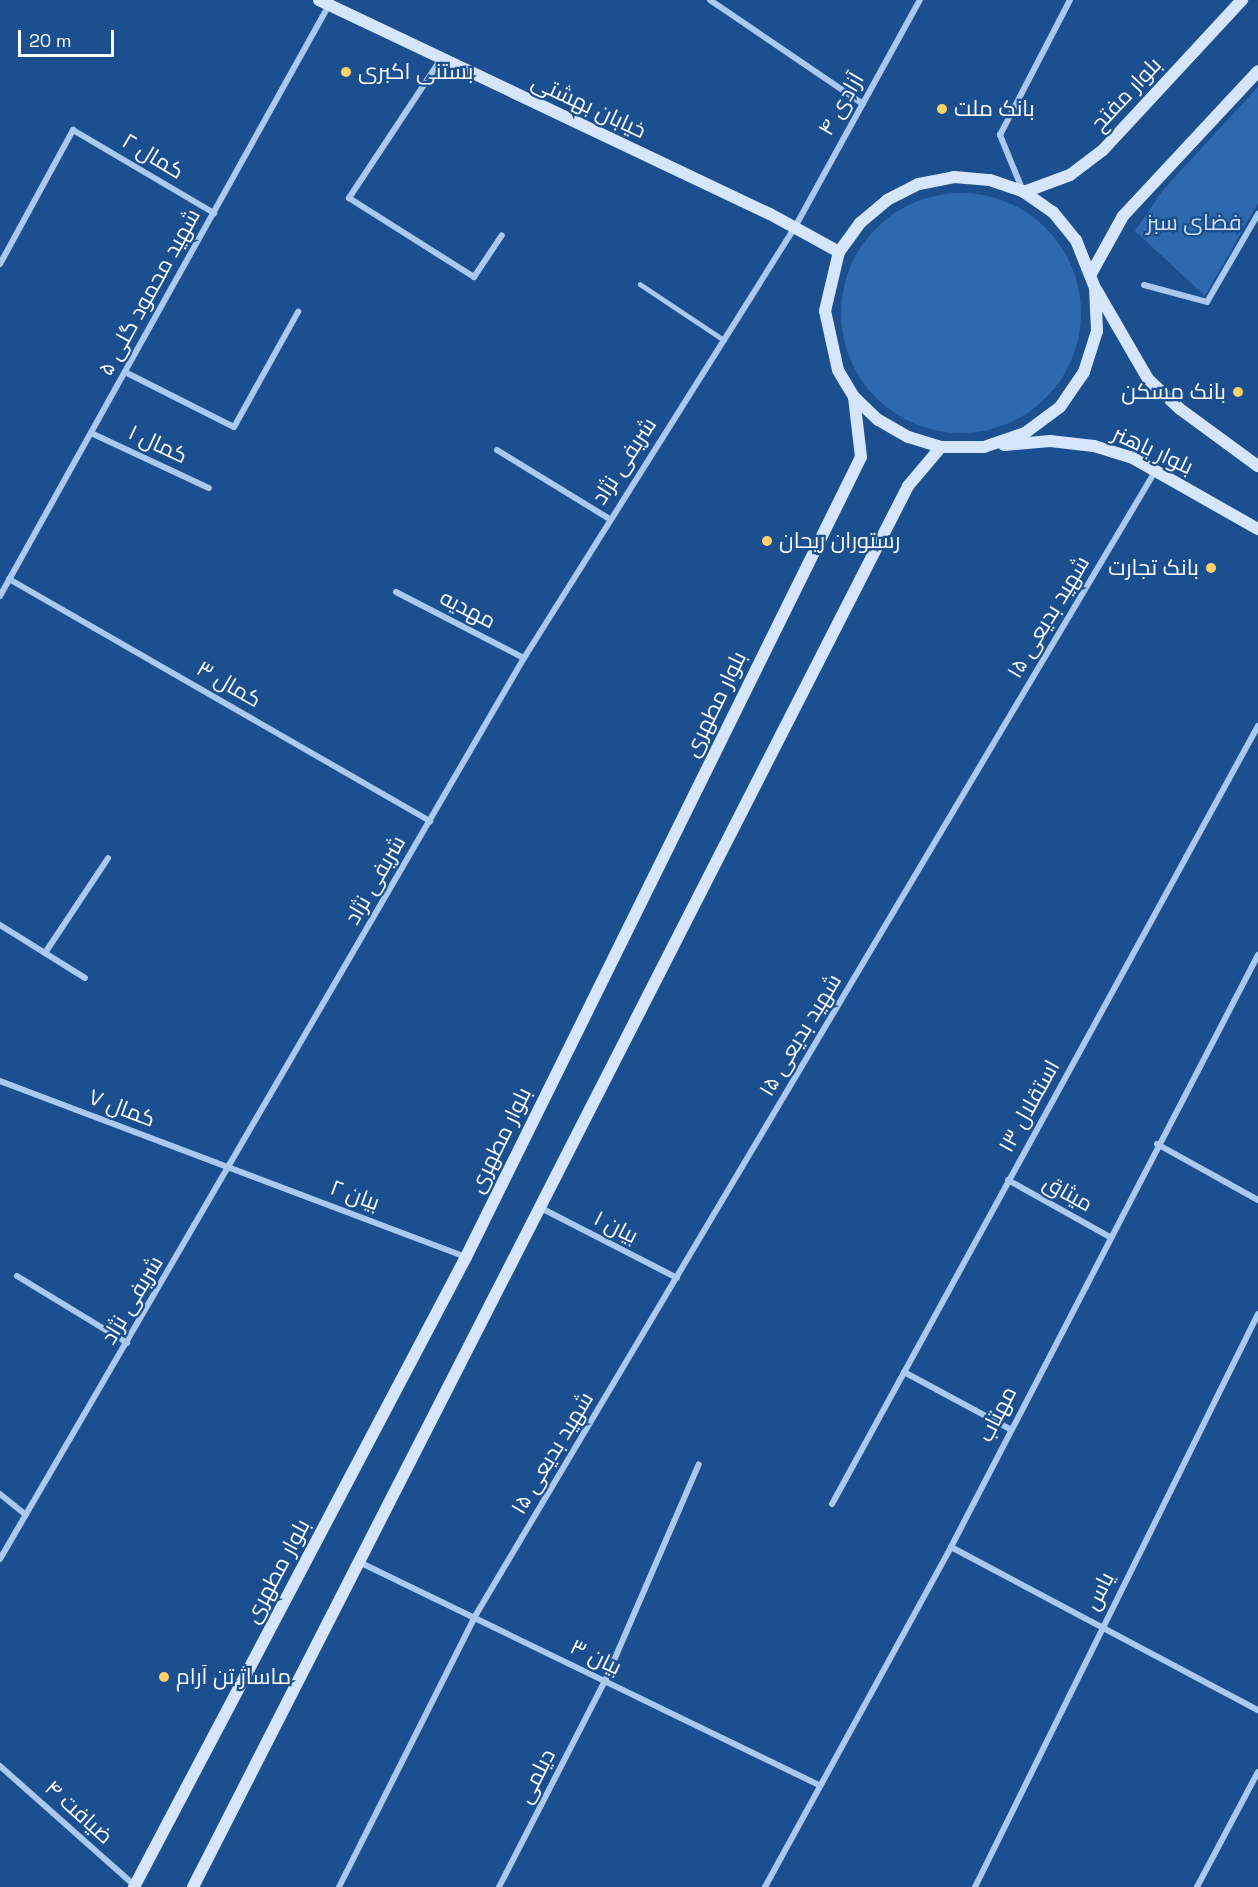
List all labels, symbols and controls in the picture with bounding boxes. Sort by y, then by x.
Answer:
scale bar [21,18,117,56]
text: 20 m [29,29,72,52]
street label: بلوار مفتح [1085,52,1167,136]
place label: بستنی اکبری [358,59,473,85]
marker: بستنی اکبری [339,65,353,79]
street label: خیابان بهشتی [528,68,650,144]
street label: آزادی ۴ [813,68,869,140]
place label: بانک ملت [954,96,1035,122]
marker: بانک ملت [935,102,949,116]
street label: کمال ۲ [117,127,189,185]
street label: شهید محمود گلی ۵ [92,204,206,380]
park label: فضای سبز [1146,210,1242,236]
place label: بانک مسکن [1121,379,1226,405]
marker: بانک مسکن [1231,385,1245,399]
street label: شریفی نژاد [586,413,662,509]
street label: کمال ۱ [124,419,192,469]
street label: بلوار باهنر [1109,420,1197,480]
place label: رستوران ریحان [779,528,900,554]
marker: رستوران ریحان [760,534,774,548]
street label: شهید بدیعی ۱۵ [1001,551,1095,683]
place label: بانک تجارت [1108,555,1199,581]
marker: بانک تجارت [1204,561,1218,575]
street label: مهدیه [436,584,500,634]
street label: بلوار مطهری [678,647,752,761]
street label: کمال ۳ [192,655,266,713]
street label: شریفی نژاد [339,831,411,929]
street label: شهید بدیعی ۱۵ [753,969,847,1101]
street label: استقلال ۱۳ [993,1055,1065,1157]
street label: کمال ۷ [85,1083,159,1133]
street label: بلوار مطهری [463,1083,537,1197]
street label: میثاق [1039,1169,1097,1217]
street label: بیان ۲ [327,1174,383,1216]
street label: بیان ۱ [590,1205,642,1249]
street label: شریفی نژاد [95,1251,169,1349]
street label: مهتاب [972,1382,1022,1446]
street label: شهید بدیعی ۱۵ [505,1387,599,1519]
street label: بلوار مطهری [239,1514,315,1628]
street label: یاس [1078,1568,1120,1614]
street label: بیان ۳ [566,1633,626,1681]
place label: ماساژ تن آرام [176,1664,291,1690]
marker: ماساژ تن آرام [157,1670,171,1684]
street label: دیلمی [511,1744,561,1808]
street label: ضیافت ۴ [39,1775,119,1849]

